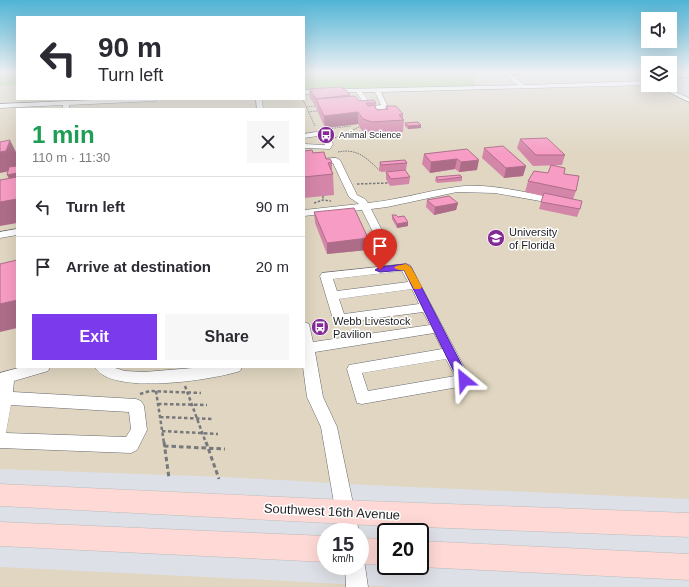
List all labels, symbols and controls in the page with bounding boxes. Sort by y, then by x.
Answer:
map controls [641,12,677,92]
button: sound [641,12,677,48]
icon: left [32,32,84,84]
text: 90 m [98,32,162,63]
button: layers [641,56,677,92]
text: Turn left [98,65,163,85]
text: 1 min [32,121,95,148]
button: close [247,121,289,163]
bus stop icon: Animal Science [316,125,336,145]
place label: Animal Science [339,130,401,140]
text: 110 m · 11:30 [32,150,110,165]
icon: left [32,196,54,218]
text: Turn left [66,198,125,215]
text: 90 m [256,198,289,215]
place label: University of Florida [509,226,558,251]
school or university icon: University of Florida [486,228,506,248]
pin [363,229,397,270]
icon: arrive [369,235,391,257]
icon: arrive [32,256,54,278]
text: Arrive at destination [66,258,211,275]
text: 20 m [256,258,289,275]
button: Exit [32,314,157,360]
button: Share [165,314,289,360]
place label: Webb Livestock Pavilion [333,315,411,340]
bus stop icon: Webb Livestock Pavilion [310,317,330,337]
position arrow [443,359,485,401]
street label: Southwest 16th Avenue [263,500,400,523]
speed limit sign: 20 [377,523,429,575]
text: 15 [332,533,354,555]
text: km/h [332,553,354,564]

